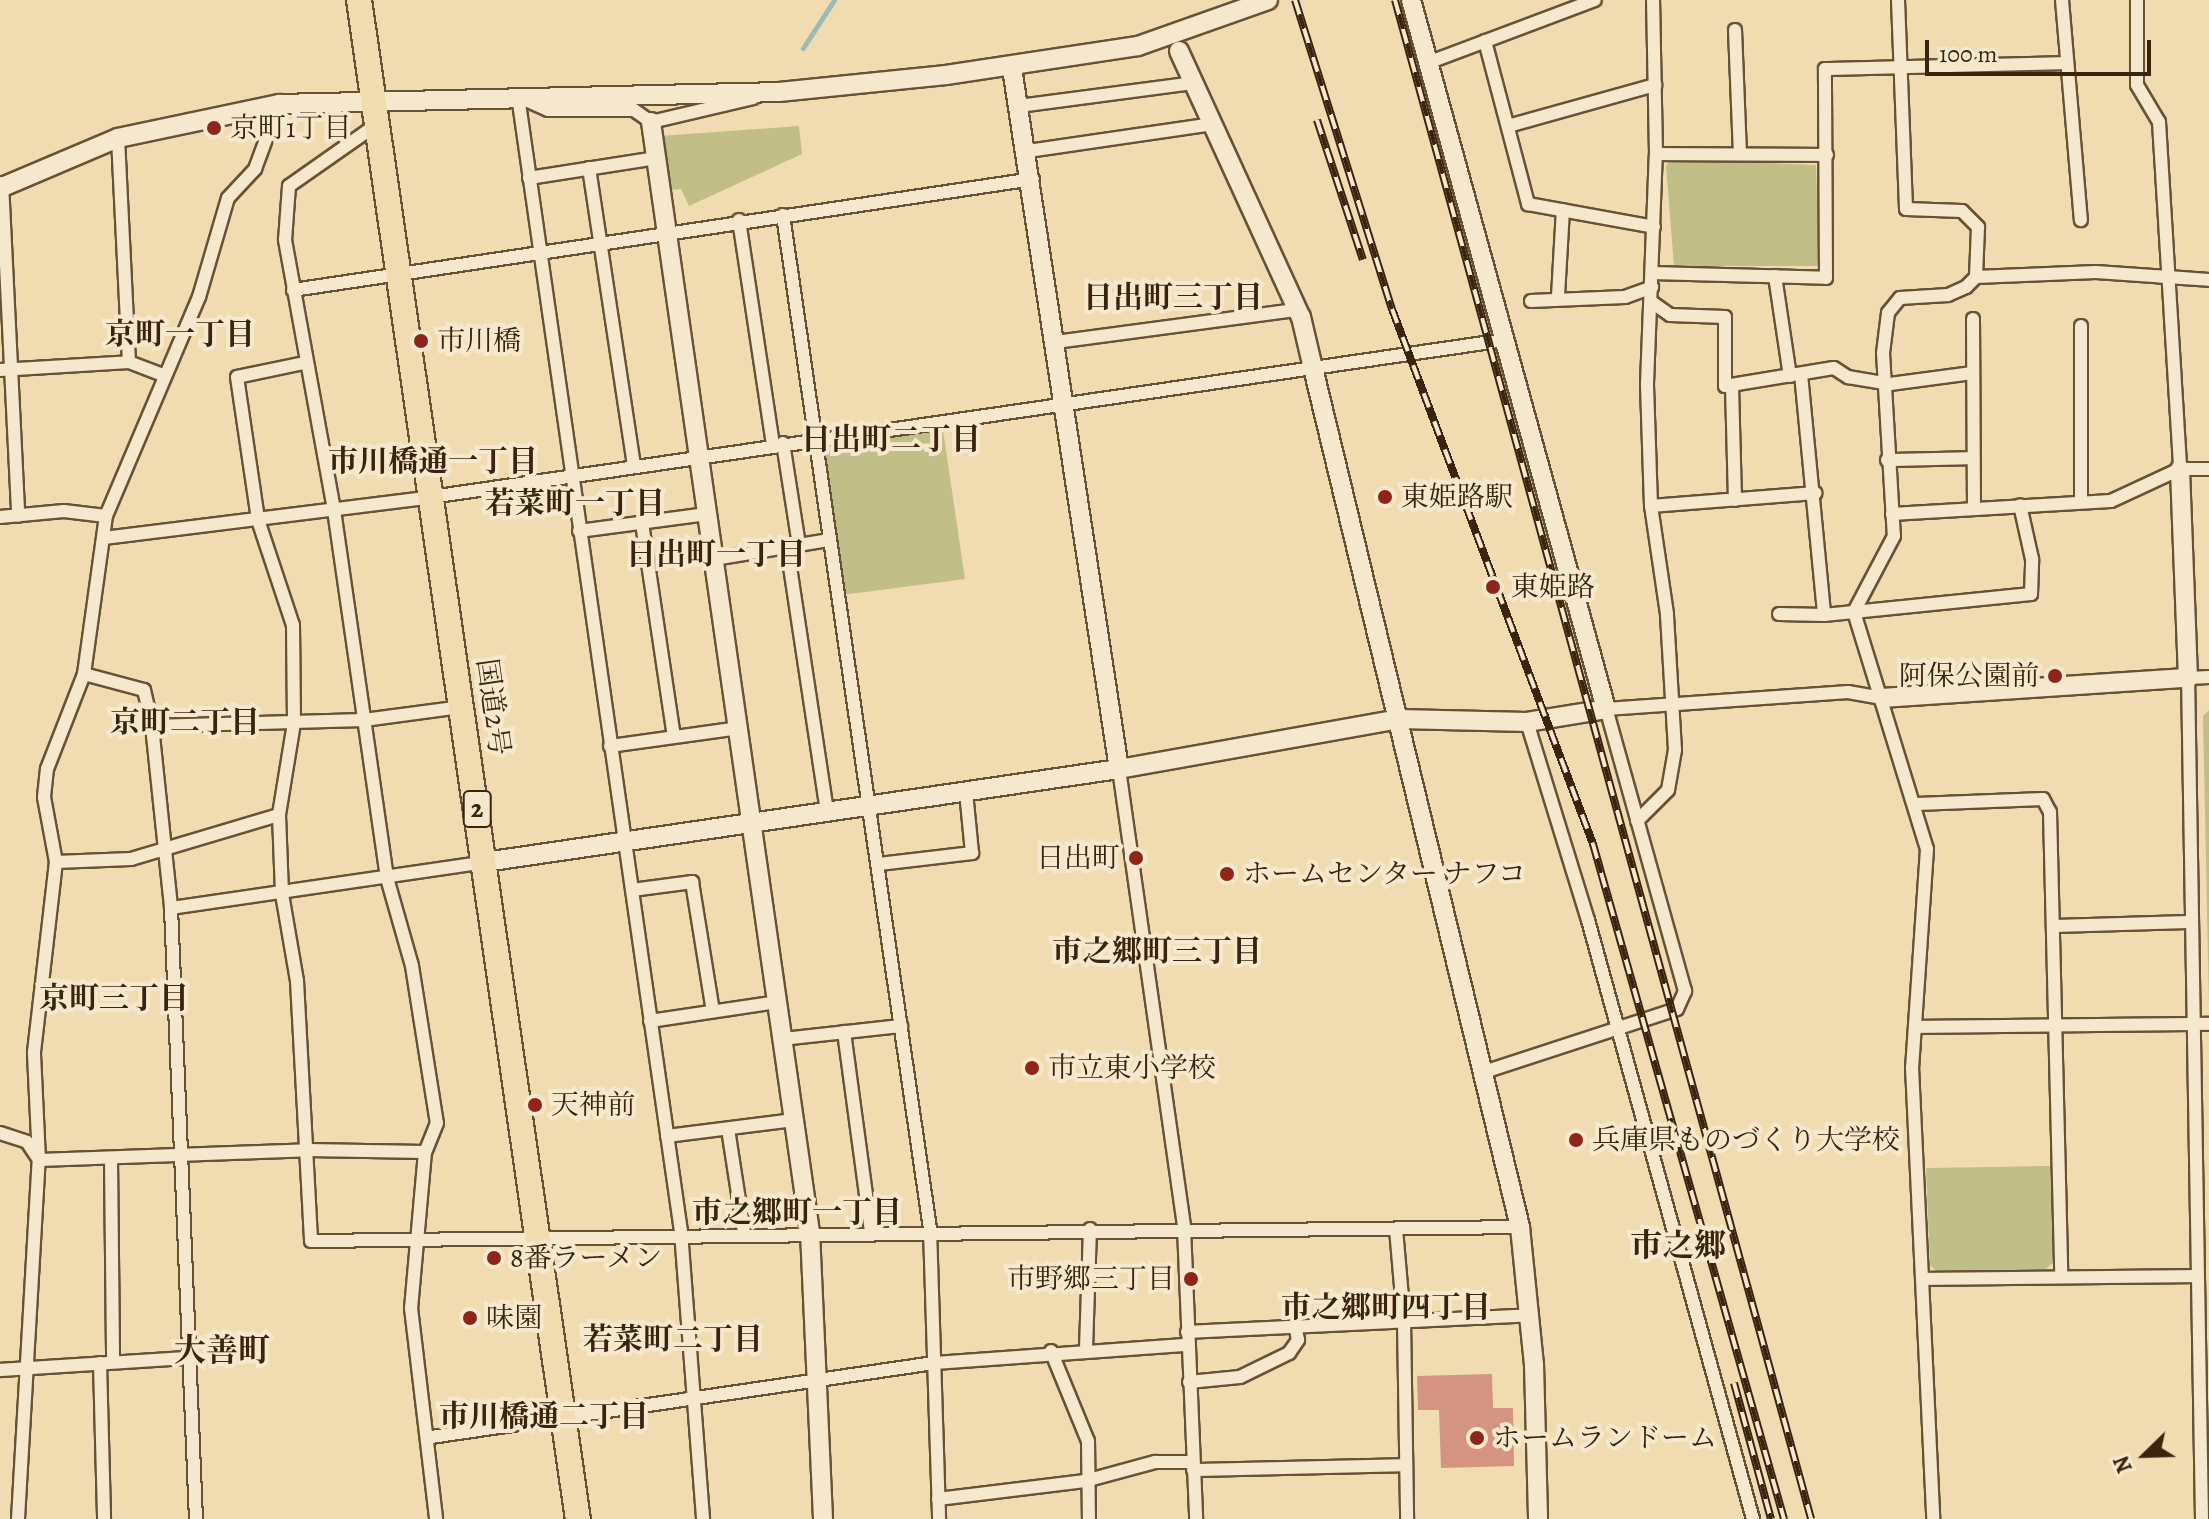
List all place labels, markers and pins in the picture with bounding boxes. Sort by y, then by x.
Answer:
place label: 京町1丁目 [230,111,352,145]
marker: 京町1丁目 [205,119,223,137]
place label: 市川橋 [437,324,521,358]
marker: 市川橋 [412,332,430,350]
place label: 東姫路駅 [1401,480,1513,514]
marker: 東姫路駅 [1376,488,1394,506]
place label: 東姫路 [1511,570,1595,604]
marker: 東姫路 [1482,576,1504,598]
place label: 阿保公園前 [1899,659,2039,693]
marker: 阿保公園前 [2046,667,2064,685]
place label: 日出町 [1036,841,1120,875]
marker: 日出町 [1127,849,1145,867]
place label: ホームセンター ナフコ [1243,857,1529,891]
marker: ホームセンター ナフコ [1218,865,1236,883]
place label: 市立東小学校 [1048,1051,1216,1085]
marker: 市立東小学校 [1023,1059,1041,1077]
place label: 天神前 [551,1088,635,1122]
marker: 天神前 [526,1096,544,1114]
place label: 兵庫県ものづくり大学校 [1592,1123,1900,1157]
marker: 兵庫県ものづくり大学校 [1567,1131,1585,1149]
place label: 8番ラーメン [510,1241,664,1275]
marker: 8番ラーメン [485,1249,503,1267]
place label: 市野郷三丁目 [1007,1262,1175,1296]
marker: 市野郷三丁目 [1182,1270,1200,1288]
place label: 味園 [486,1301,542,1335]
marker: 味園 [461,1309,479,1327]
place label: ホームランドーム [1493,1421,1717,1455]
marker: ホームランドーム [1468,1429,1486,1447]

